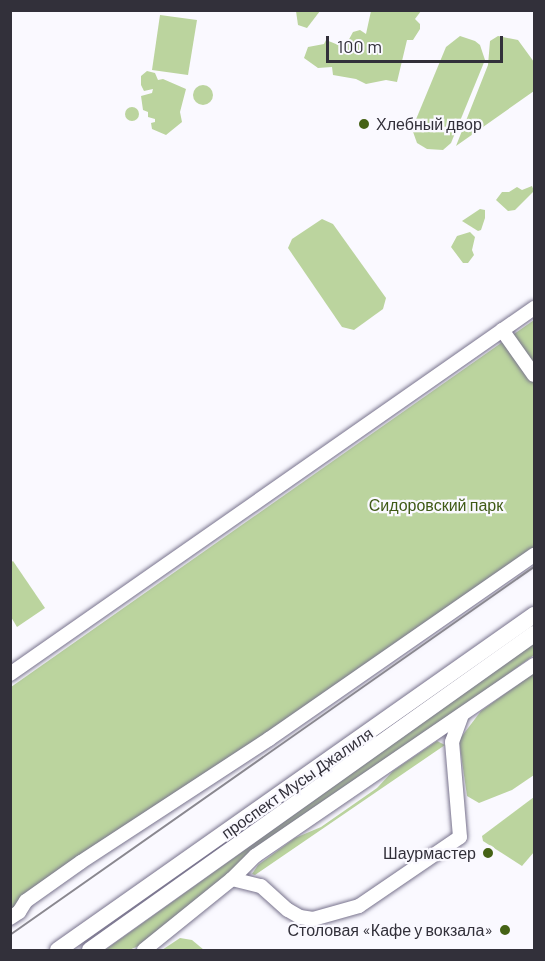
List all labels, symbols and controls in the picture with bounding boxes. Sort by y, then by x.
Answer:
scale bar [329,24,506,62]
text: 100 m [337,35,382,57]
place label: Хлебный двор [376,114,482,134]
marker: Хлебный двор [357,117,371,131]
park label: Сидоровский парк [369,495,503,515]
street label: проспект Мусы Джалиля [218,723,376,843]
place label: Шаурмастер [383,843,476,863]
marker: Шаурмастер [481,846,495,860]
place label: Столовая «Кафе у вокзала» [287,920,493,940]
marker: Столовая «Кафе у вокзала» [498,923,512,937]

